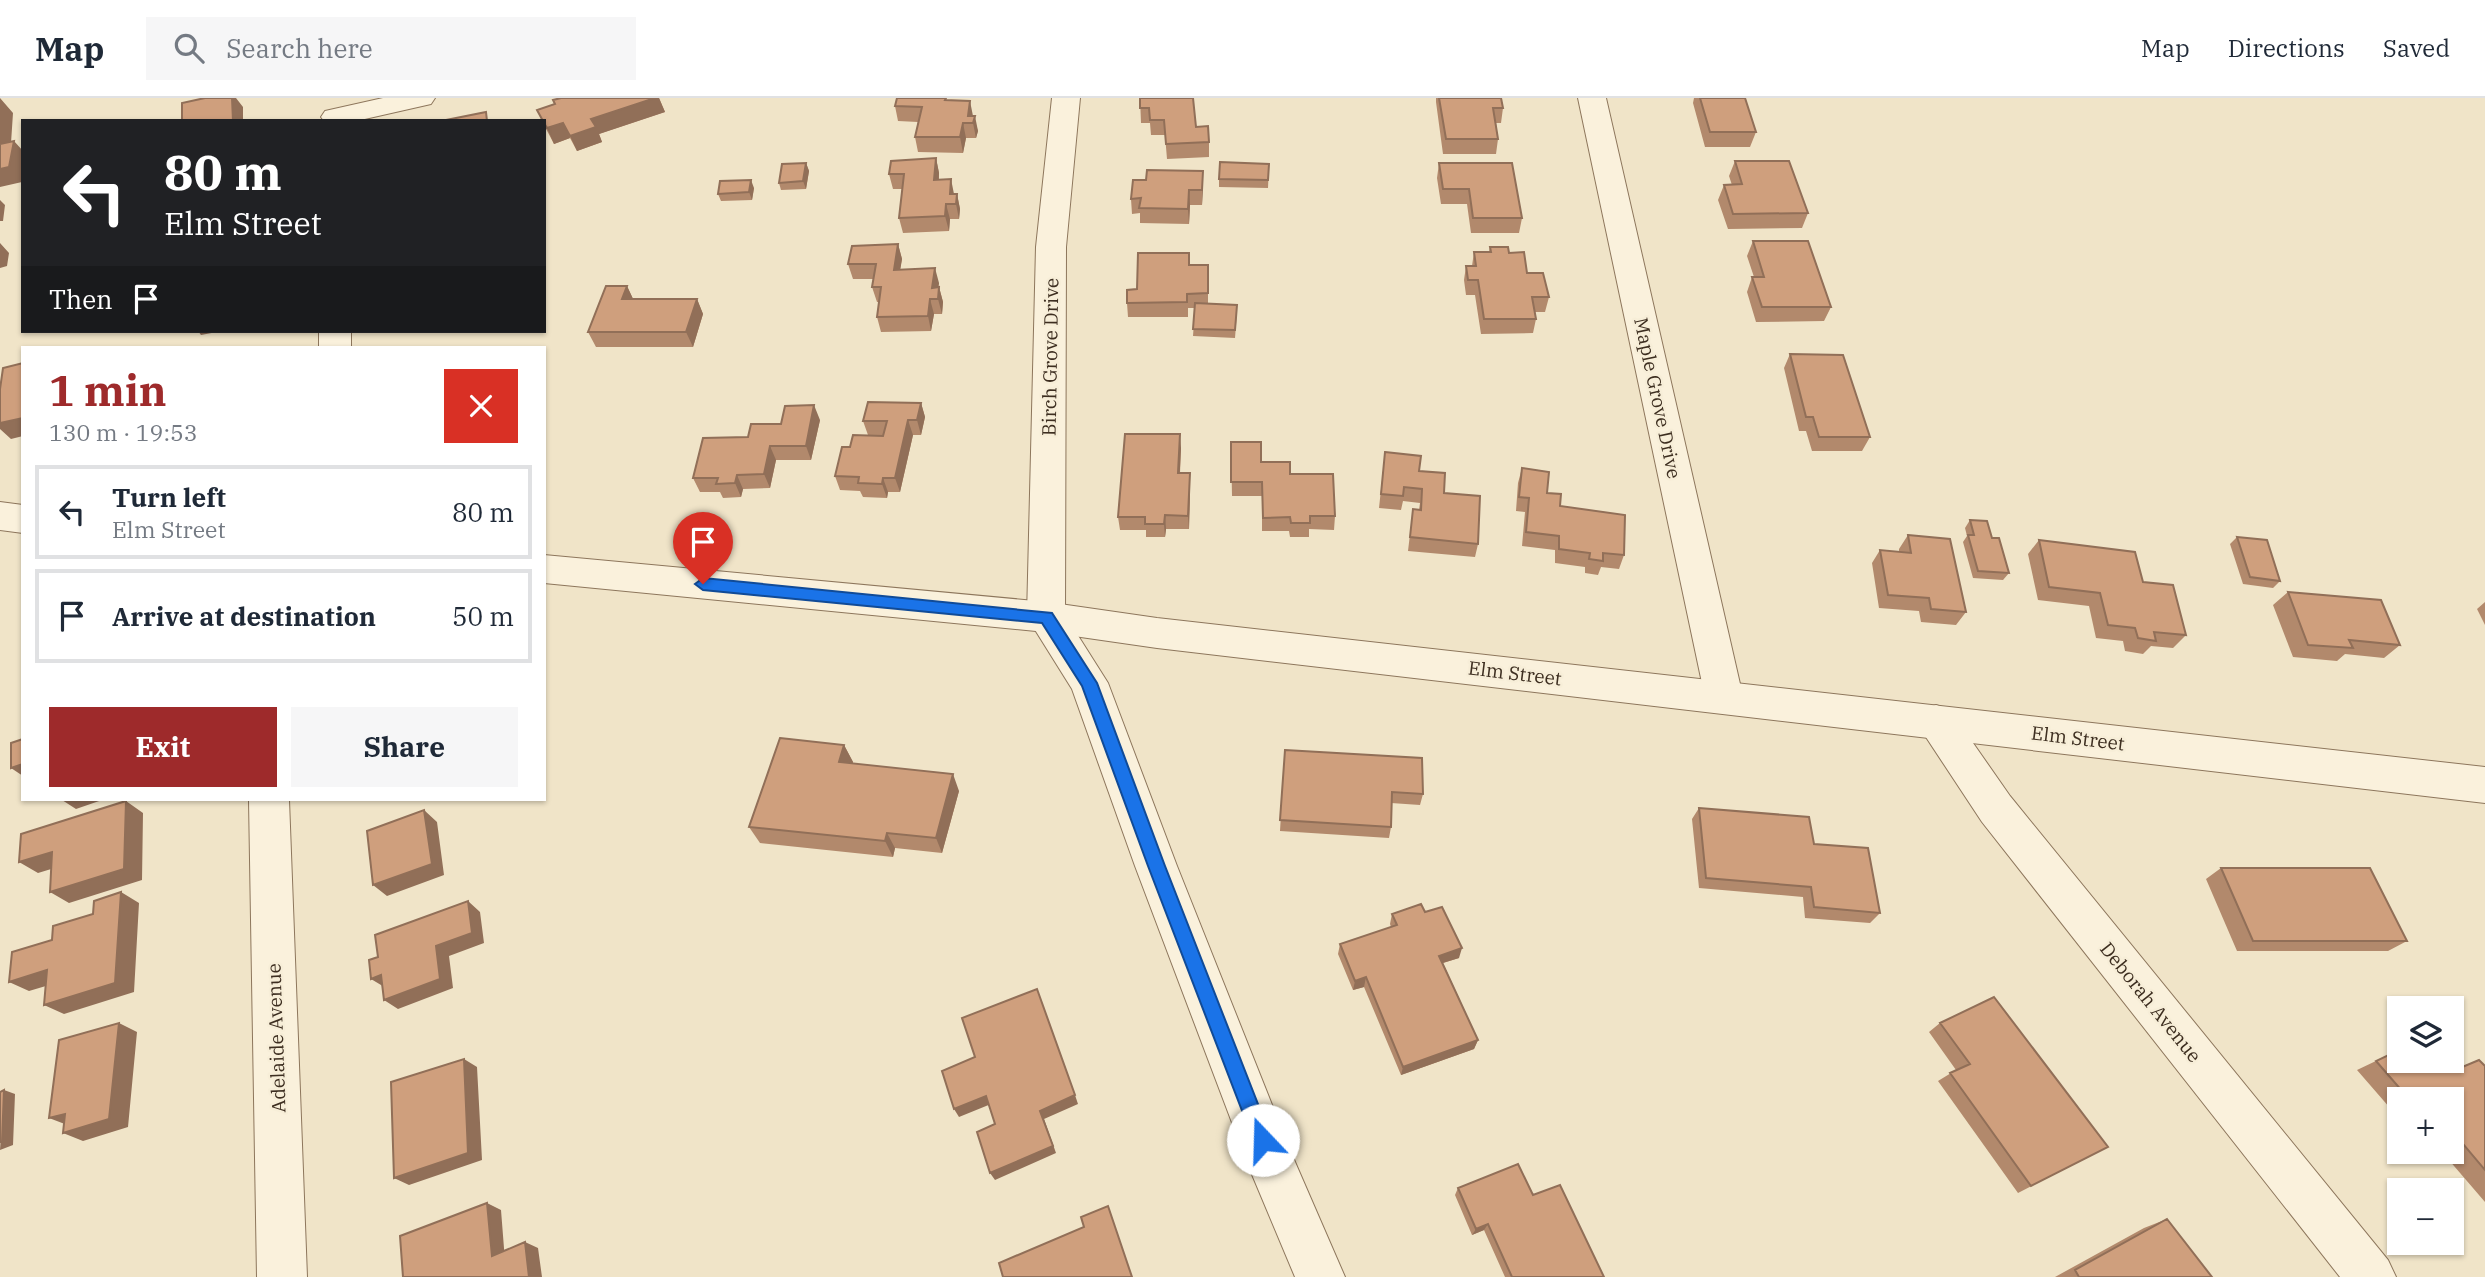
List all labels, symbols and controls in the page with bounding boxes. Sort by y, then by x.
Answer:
search box [146,17,636,80]
text: Map [35,27,104,70]
icon: search [170,29,208,67]
text: Search here [226,31,373,65]
text: Map [2141,32,2190,64]
text: Directions [2228,32,2345,64]
text: Saved [2383,32,2450,64]
text: 80 m [164,140,282,203]
icon: left [49,147,140,238]
text: Elm Street [164,202,322,244]
street label: Birch Grove Drive [1037,278,1063,436]
icon: arrive [127,280,165,318]
text: Then [49,282,113,316]
street label: Maple Grove Drive [1629,315,1687,481]
text: 1 min [49,363,167,418]
button: close [444,369,518,443]
text: 130 m · 19:53 [49,417,198,447]
text: Turn left [112,480,226,514]
icon: left [53,493,91,531]
text: 80 m [452,495,514,529]
pin [673,512,733,584]
text: Elm Street [112,514,226,544]
icon: arrive [684,523,722,561]
icon: arrive [53,597,91,635]
text: Arrive at destination [112,599,376,633]
text: 50 m [452,599,514,633]
street label: Elm Street [1467,655,1563,691]
button: Exit [49,707,277,787]
button: Share [291,707,518,787]
street label: Elm Street [2030,720,2126,756]
street label: Deborah Avenue [2095,937,2207,1067]
street label: Adelaide Avenue [261,963,291,1113]
map controls [2387,996,2464,1255]
button: layers [2387,996,2464,1073]
button: + [2387,1087,2464,1164]
position arrow [1226,1103,1300,1177]
button: − [2387,1178,2464,1255]

